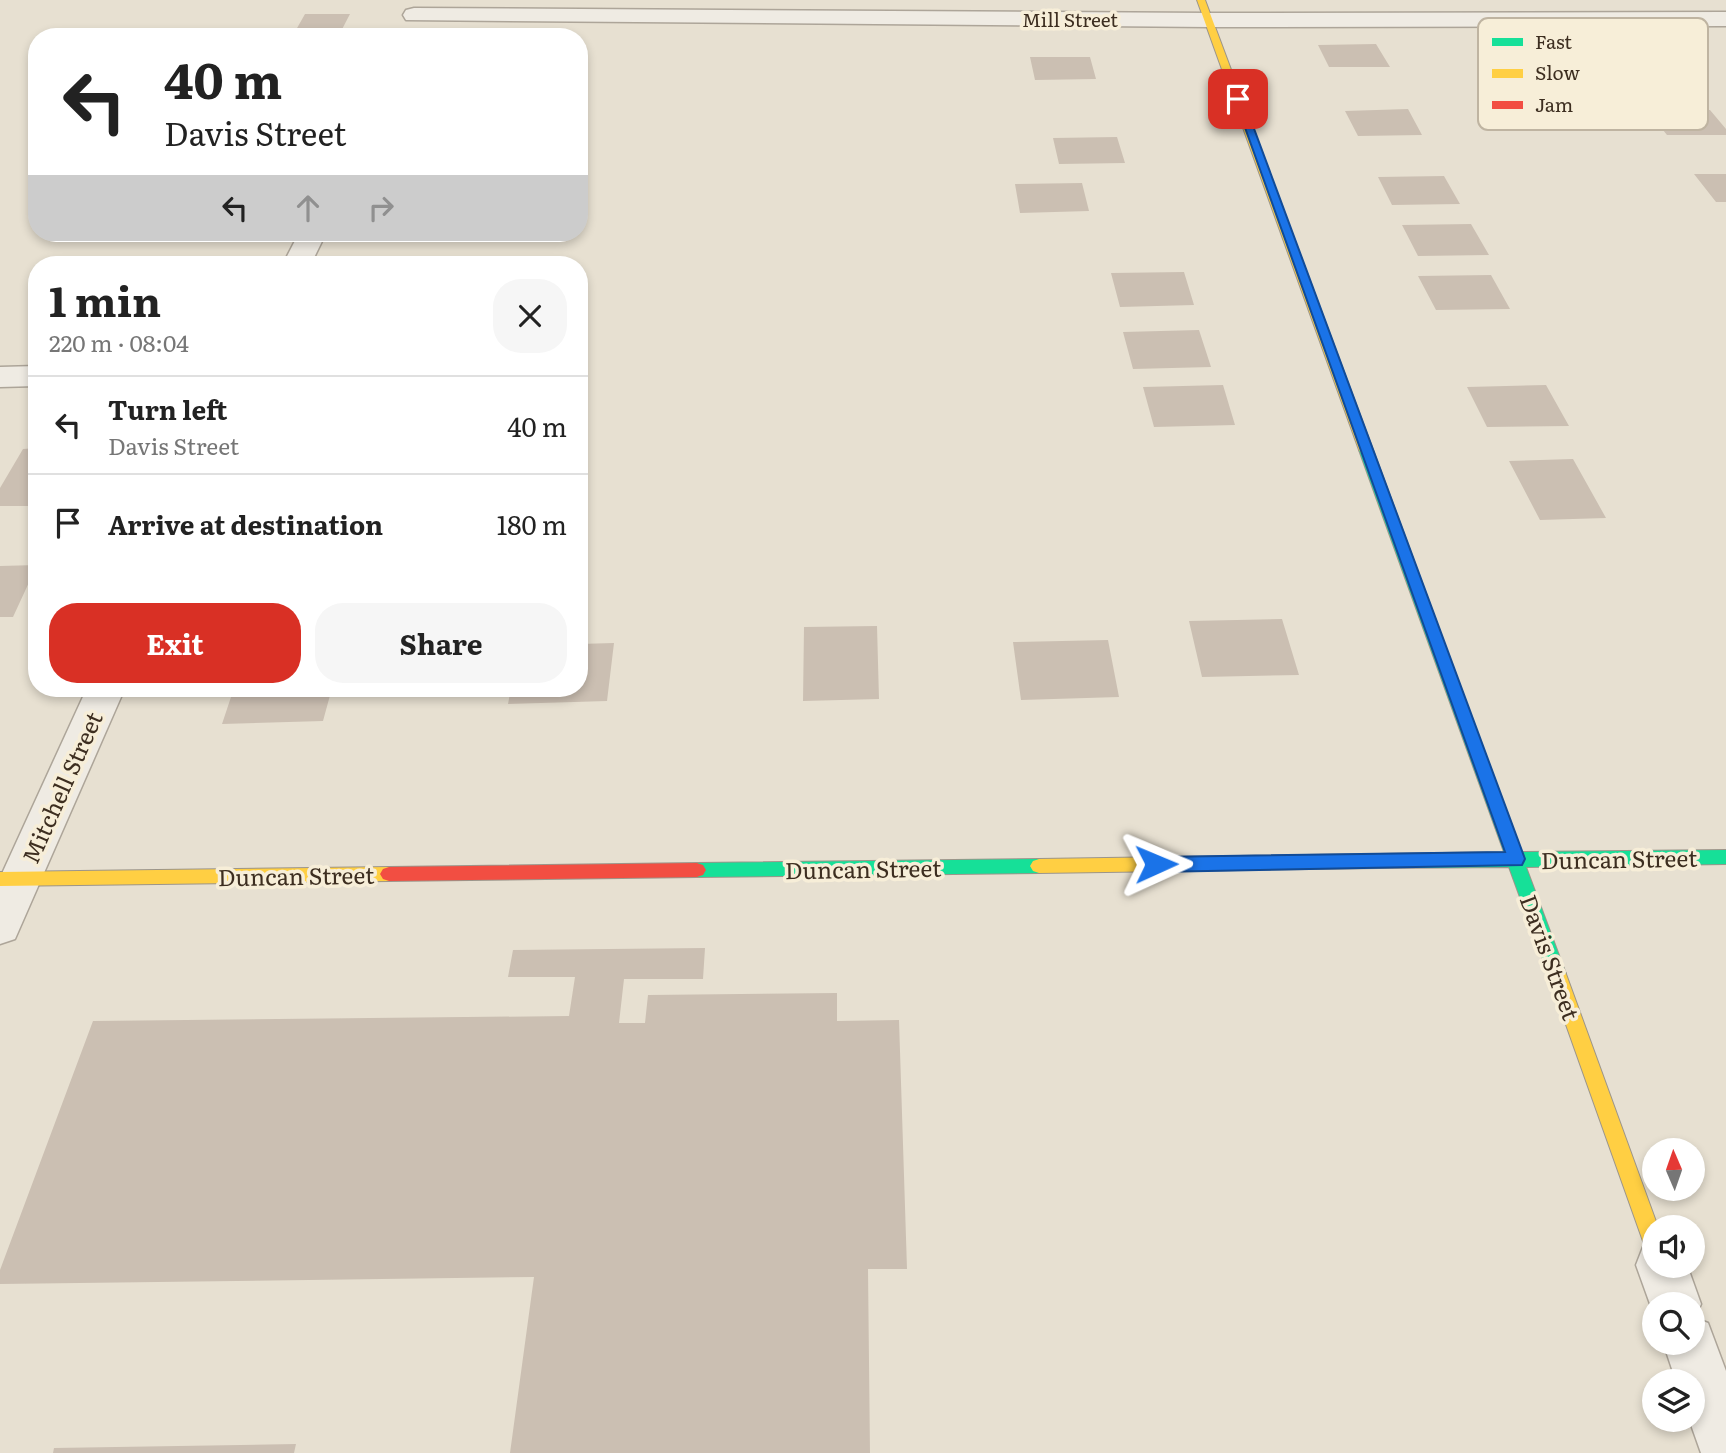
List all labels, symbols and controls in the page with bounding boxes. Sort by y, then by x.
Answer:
street label: Mill Street [1022,5,1118,33]
legend [1478,18,1708,130]
text: Fast [1535,27,1572,55]
text: 40 m [164,41,282,114]
icon: left [49,56,140,147]
text: Slow [1535,58,1580,86]
pin [1208,69,1268,129]
icon: arrive [1219,80,1257,118]
text: Jam [1535,90,1573,118]
text: Davis Street [164,108,346,156]
icon: left [216,189,254,227]
icon: ahead [289,189,327,227]
icon: right [362,189,400,227]
text: 1 min [49,268,161,330]
button: close [493,279,567,353]
text: 220 m · 08:04 [49,325,189,359]
text: Turn left [108,389,227,428]
icon: left [49,406,87,444]
text: 40 m [507,406,567,445]
text: Davis Street [108,428,239,462]
icon: arrive [49,504,87,542]
text: Arrive at destination [108,504,383,543]
text: 180 m [497,504,567,543]
button: Exit [49,603,301,683]
button: Share [315,603,567,683]
street label: Mitchell Street [12,705,110,868]
position arrow [1119,827,1193,901]
street label: Duncan Street [1540,840,1698,876]
street label: Duncan Street [784,850,942,886]
street label: Duncan Street [217,857,375,893]
street label: Davis Street [1513,890,1590,1025]
north arrow [1642,1138,1704,1200]
map controls [1642,1138,1705,1432]
button: sound [1642,1215,1705,1278]
button: search [1642,1292,1705,1355]
button: layers [1642,1369,1705,1432]

